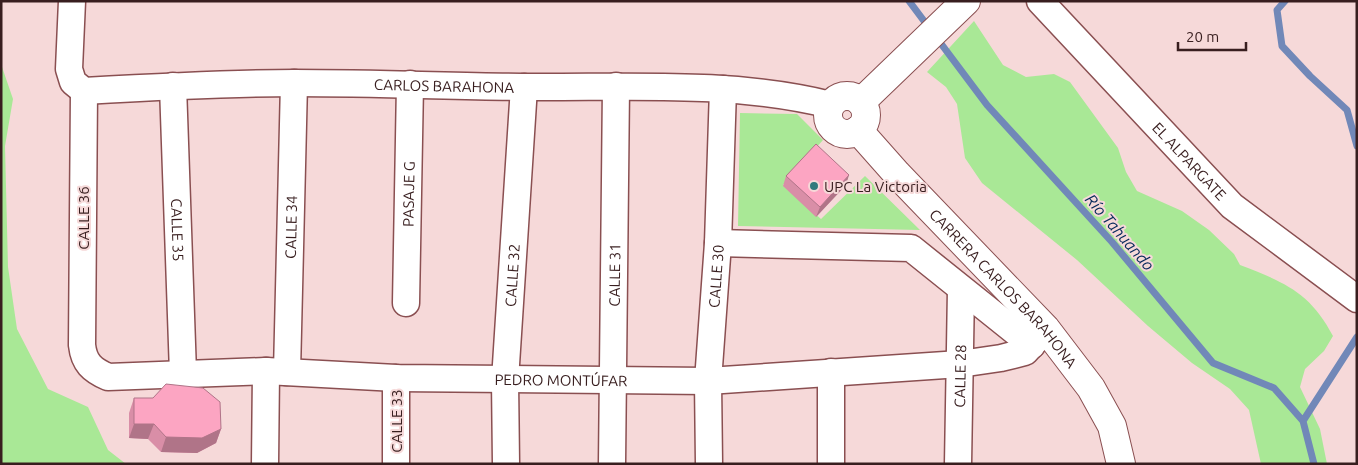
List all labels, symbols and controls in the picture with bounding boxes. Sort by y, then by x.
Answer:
scale bar [1178,20,1246,52]
text: 20 m [1186,28,1219,45]
street label: CARLOS BARAHONA [374,75,514,95]
street label: EL ALPARGATE [1149,119,1230,203]
street label: PASAJE G [399,161,417,227]
place label: UPC La Victoria [824,178,927,195]
marker: UPC La Victoria [808,180,820,192]
street label: CALLE 36 [75,186,92,250]
water label: Río Tahuando [1082,190,1158,274]
street label: CALLE 34 [281,195,300,259]
street label: CALLE 35 [168,198,188,262]
street label: CARRERA CARLOS BARAHONA [926,205,1081,371]
street label: CALLE 32 [501,243,522,307]
street label: CALLE 31 [605,243,623,307]
street label: CALLE 30 [705,244,726,309]
street label: CALLE 28 [950,344,969,408]
street label: PEDRO MONTÚFAR [494,370,627,389]
street label: CALLE 33 [388,389,405,453]

